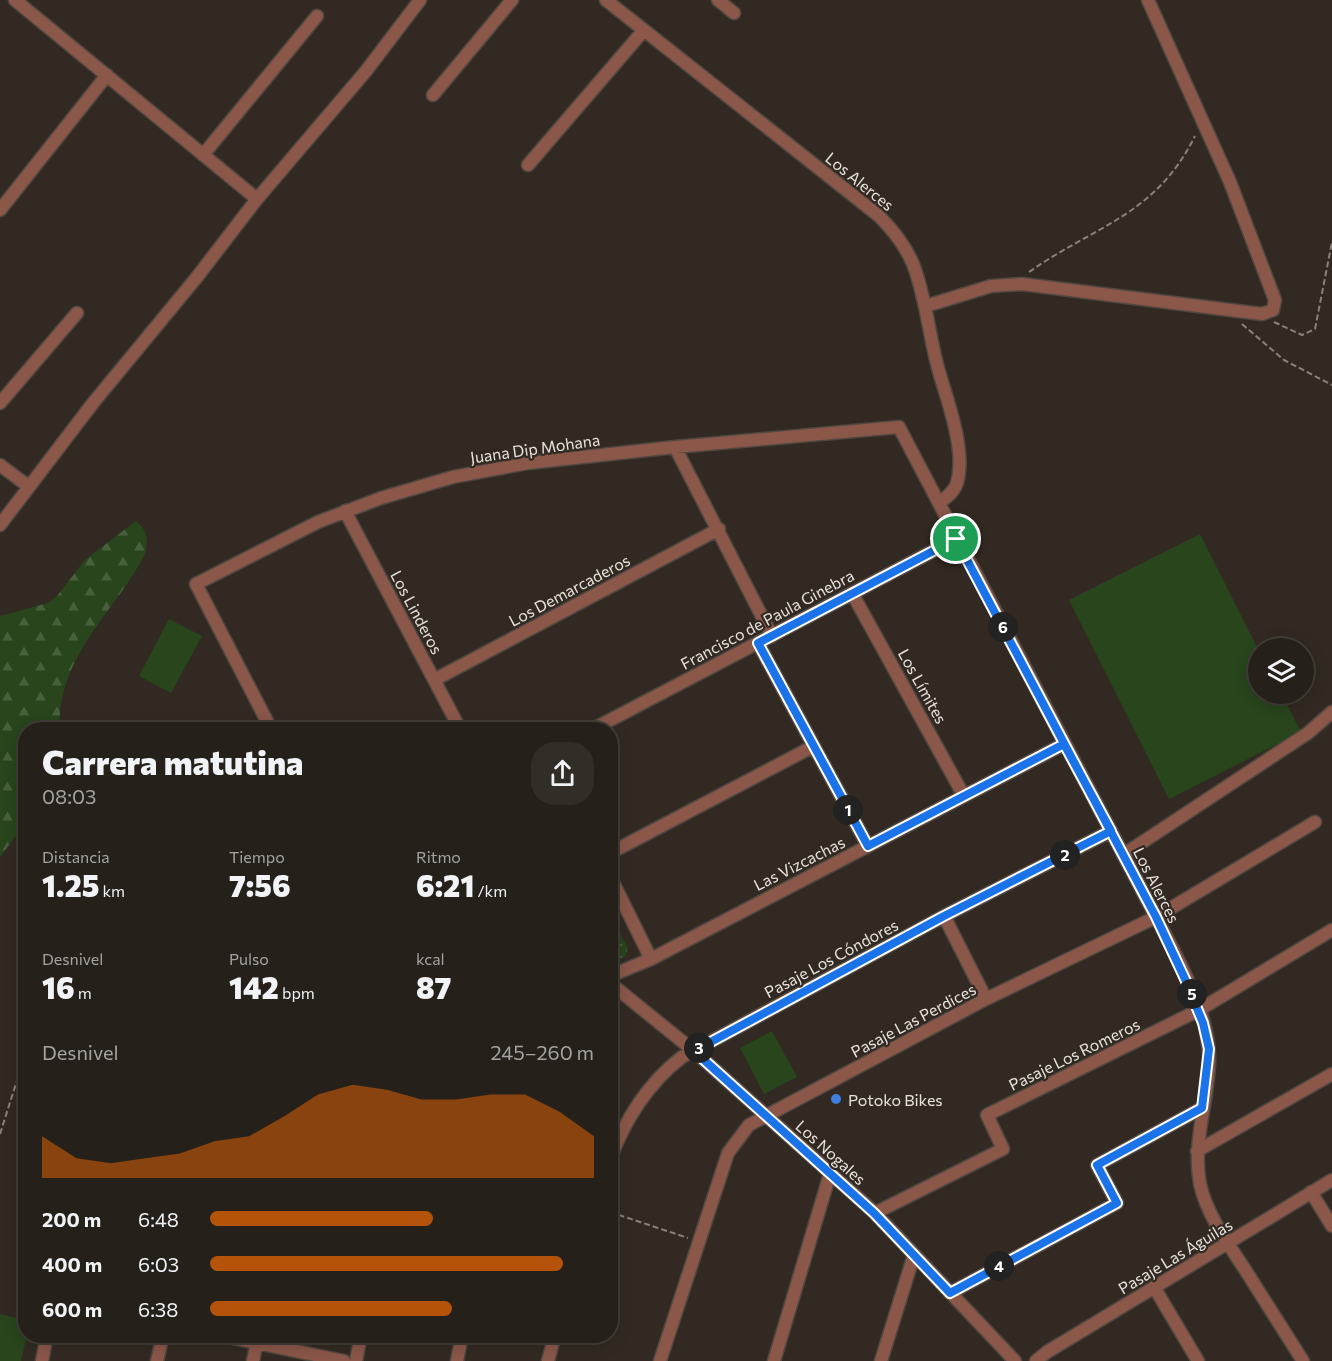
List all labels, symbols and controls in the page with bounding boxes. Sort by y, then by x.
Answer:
street label: Los Alerces [822,148,898,214]
street label: Juana Dip Mohana [469,429,601,467]
pin [930,513,981,564]
icon: arrive [939,522,972,555]
street label: Los Demarcaderos [505,550,633,630]
street label: Francisco de Paula Ginebra [677,565,857,673]
street label: Los Linderos [387,567,447,657]
pin: 6 [988,612,1018,642]
text: 6 [998,617,1008,636]
map controls [1248,638,1314,704]
button: layers [1248,638,1314,704]
street label: Los Límites [895,645,951,727]
text: Carrera matutina [42,741,303,782]
button: share [531,742,594,805]
text: 08:03 [42,784,96,808]
pin: 1 [833,795,863,825]
text: 1 [844,800,852,819]
street label: Las Vizcachas [750,832,848,894]
pin: 2 [1050,840,1080,870]
street label: Los Alerces [1130,844,1184,926]
text: 2 [1060,845,1070,864]
text: Distancia [42,847,110,866]
text: Tiempo [229,847,285,866]
text: Ritmo [416,847,461,866]
text: 1.25 [42,866,99,903]
text: 7:56 [229,866,291,903]
text: 6:21 [416,866,474,903]
text: km [99,881,125,900]
text: /km [474,881,507,900]
street label: Pasaje Los Cóndores [761,915,901,1001]
text: Desnivel [42,949,103,968]
text: Pulso [229,949,269,968]
text: kcal [416,949,445,968]
text: 16 [42,968,75,1005]
text: 142 [229,968,279,1005]
text: 87 [416,968,451,1005]
street label: Pasaje Las Perdices [847,979,979,1061]
pin: 5 [1177,979,1207,1009]
text: m [75,983,92,1002]
text: bpm [279,983,315,1002]
text: 5 [1187,984,1197,1003]
street label: Pasaje Los Romeros [1005,1014,1143,1094]
pin: 3 [684,1033,714,1063]
text: 3 [694,1038,704,1057]
text: Desnivel [42,1040,119,1064]
text: 245–260 m [490,1040,594,1064]
place label: Potoko Bikes [848,1090,943,1109]
marker: Potoko Bikes [829,1092,843,1106]
street label: Los Nogales [792,1116,870,1188]
text: 200 m [42,1207,101,1231]
text: 6:48 [138,1207,179,1231]
street label: Pasaje Las Águilas [1115,1214,1235,1298]
pin: 4 [984,1251,1014,1281]
text: 400 m [42,1252,102,1276]
text: 6:03 [138,1252,179,1276]
text: 4 [994,1256,1004,1275]
text: 600 m [42,1297,102,1321]
text: 6:38 [138,1297,178,1321]

